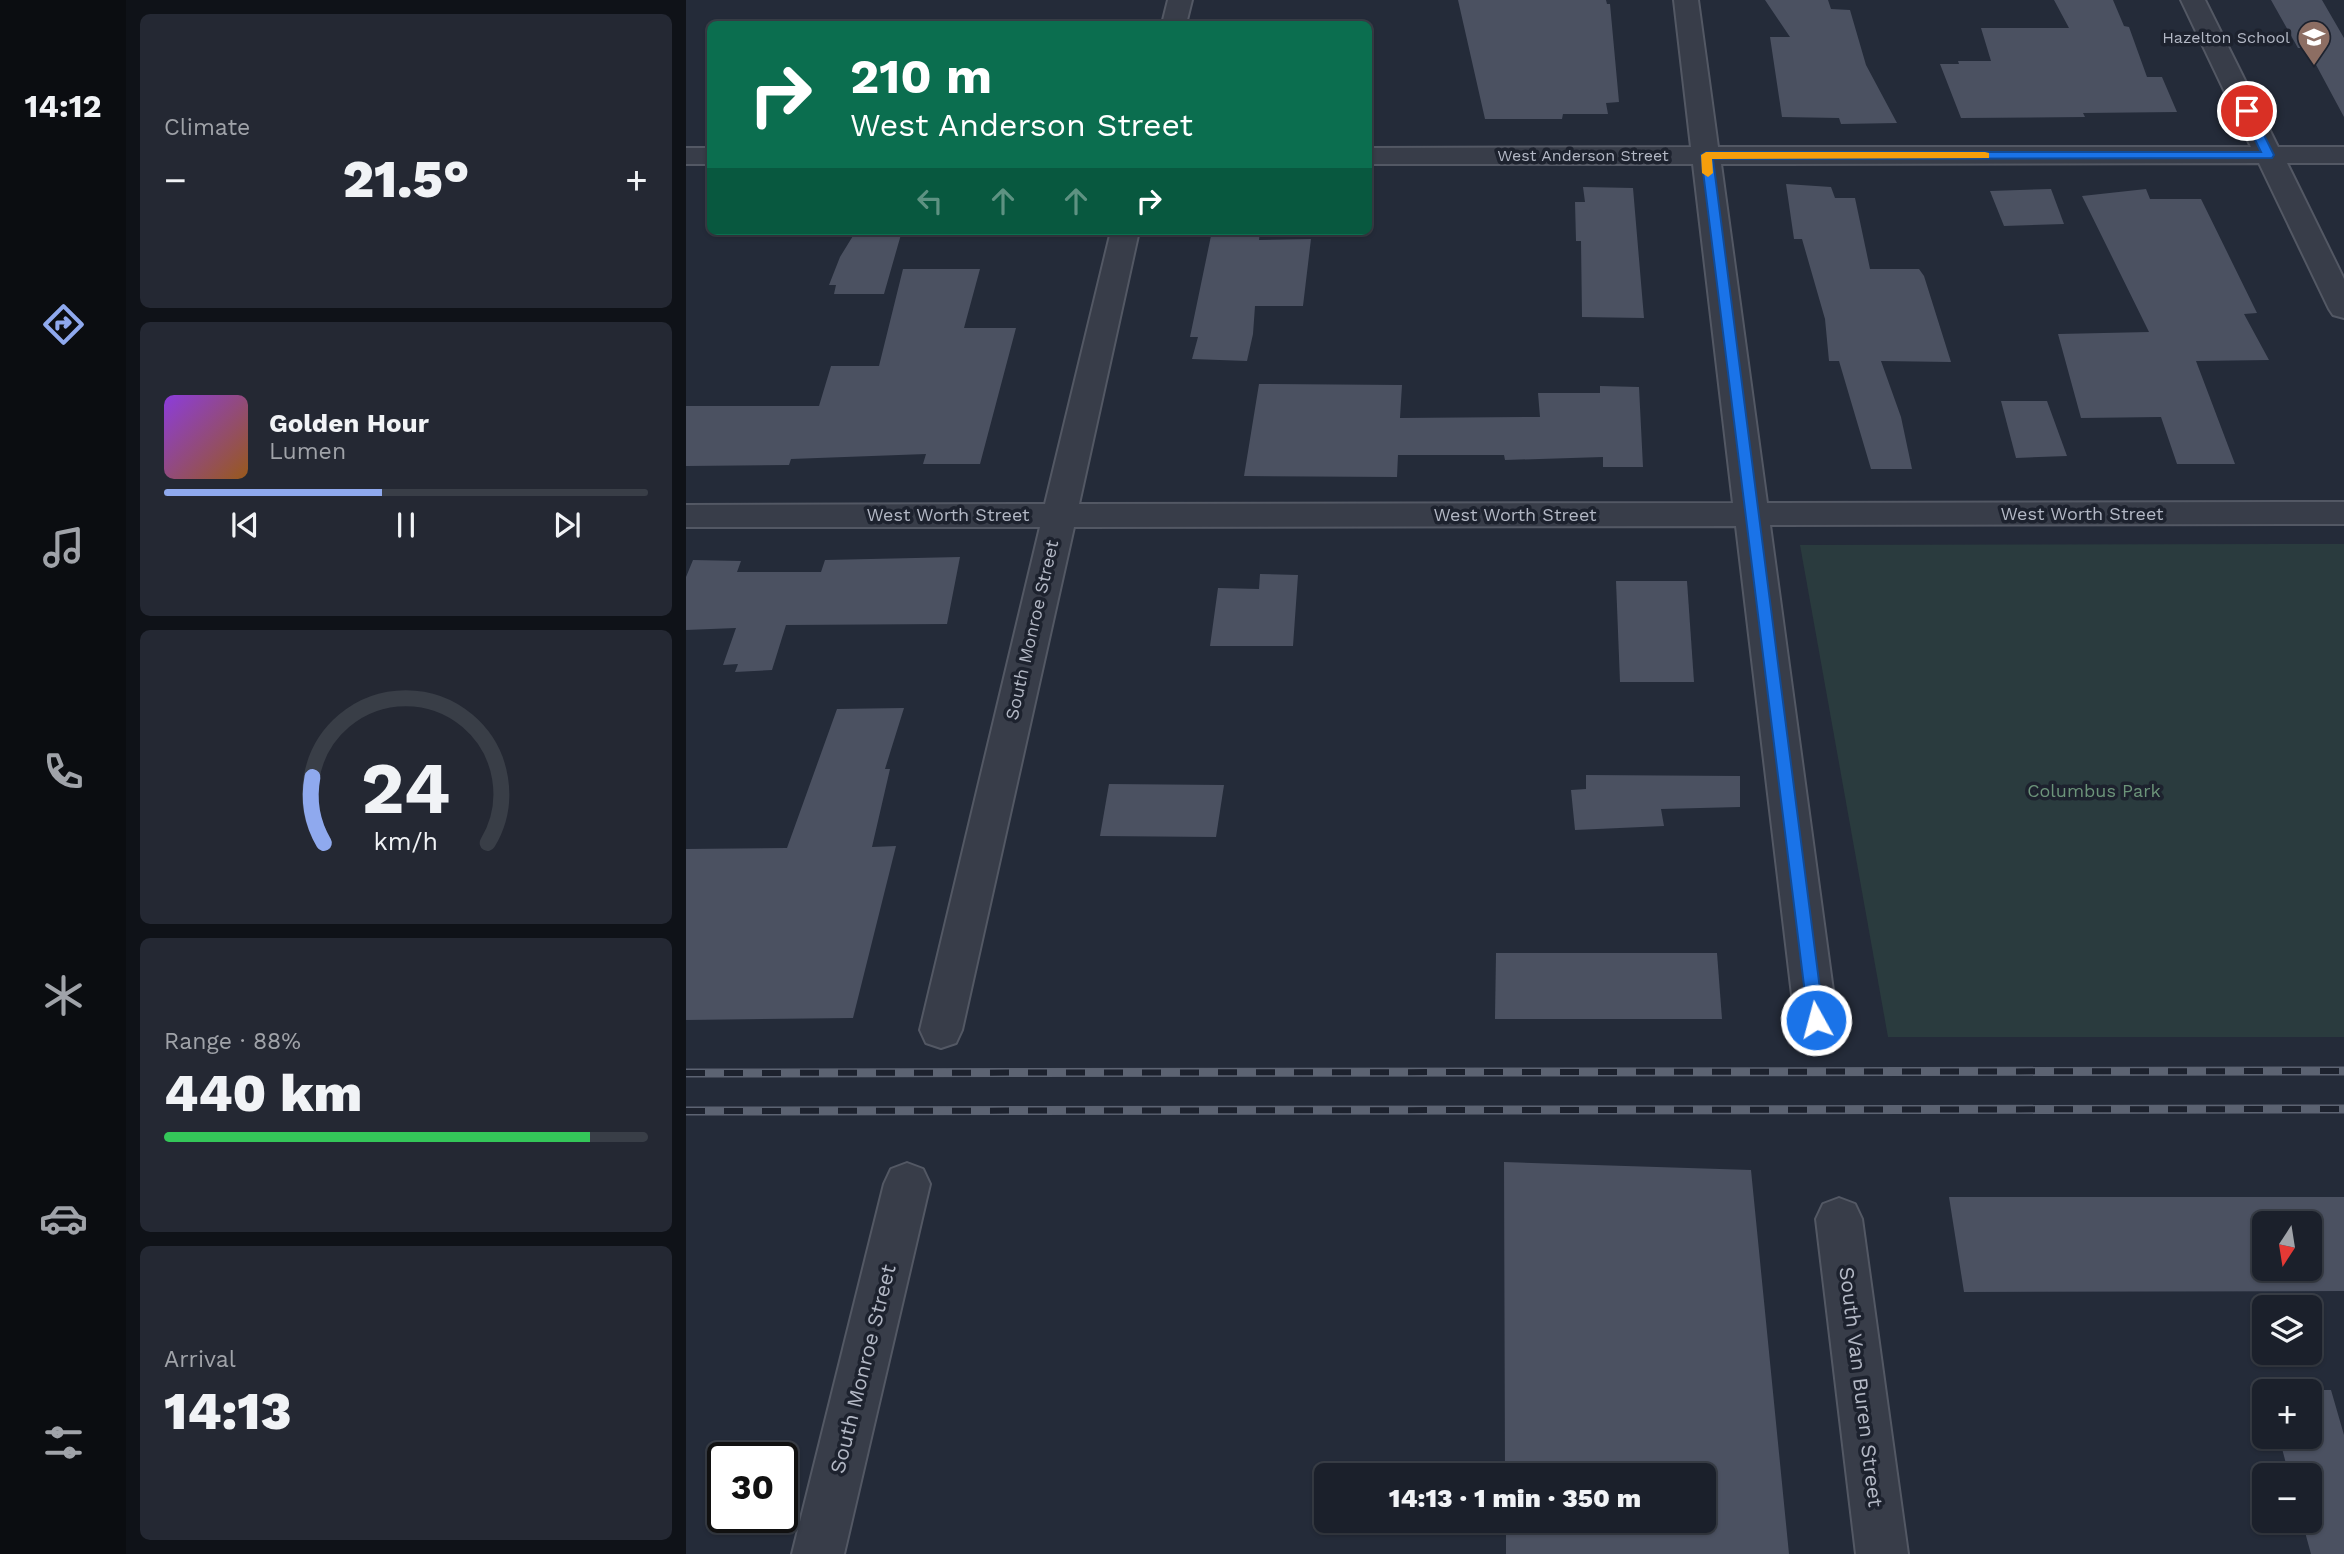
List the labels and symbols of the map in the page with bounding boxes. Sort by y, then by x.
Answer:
school or university icon: Hazelton School [2295,18,2333,67]
place label: Hazelton School [2162,28,2290,47]
pin [2217,81,2277,141]
street label: West Anderson Street [1497,146,1669,165]
street label: West Worth Street [2000,503,2164,524]
street label: West Worth Street [866,504,1030,525]
street label: West Worth Street [1433,504,1597,525]
street label: South Monroe Street [1001,537,1063,722]
park label: Columbus Park [2027,780,2161,801]
position arrow [1779,983,1853,1057]
north arrow [2252,1211,2322,1281]
street label: South Monroe Street [824,1262,901,1476]
street label: South Van Buren Street [1834,1265,1889,1509]
speed limit sign: 30 [707,1442,798,1533]

